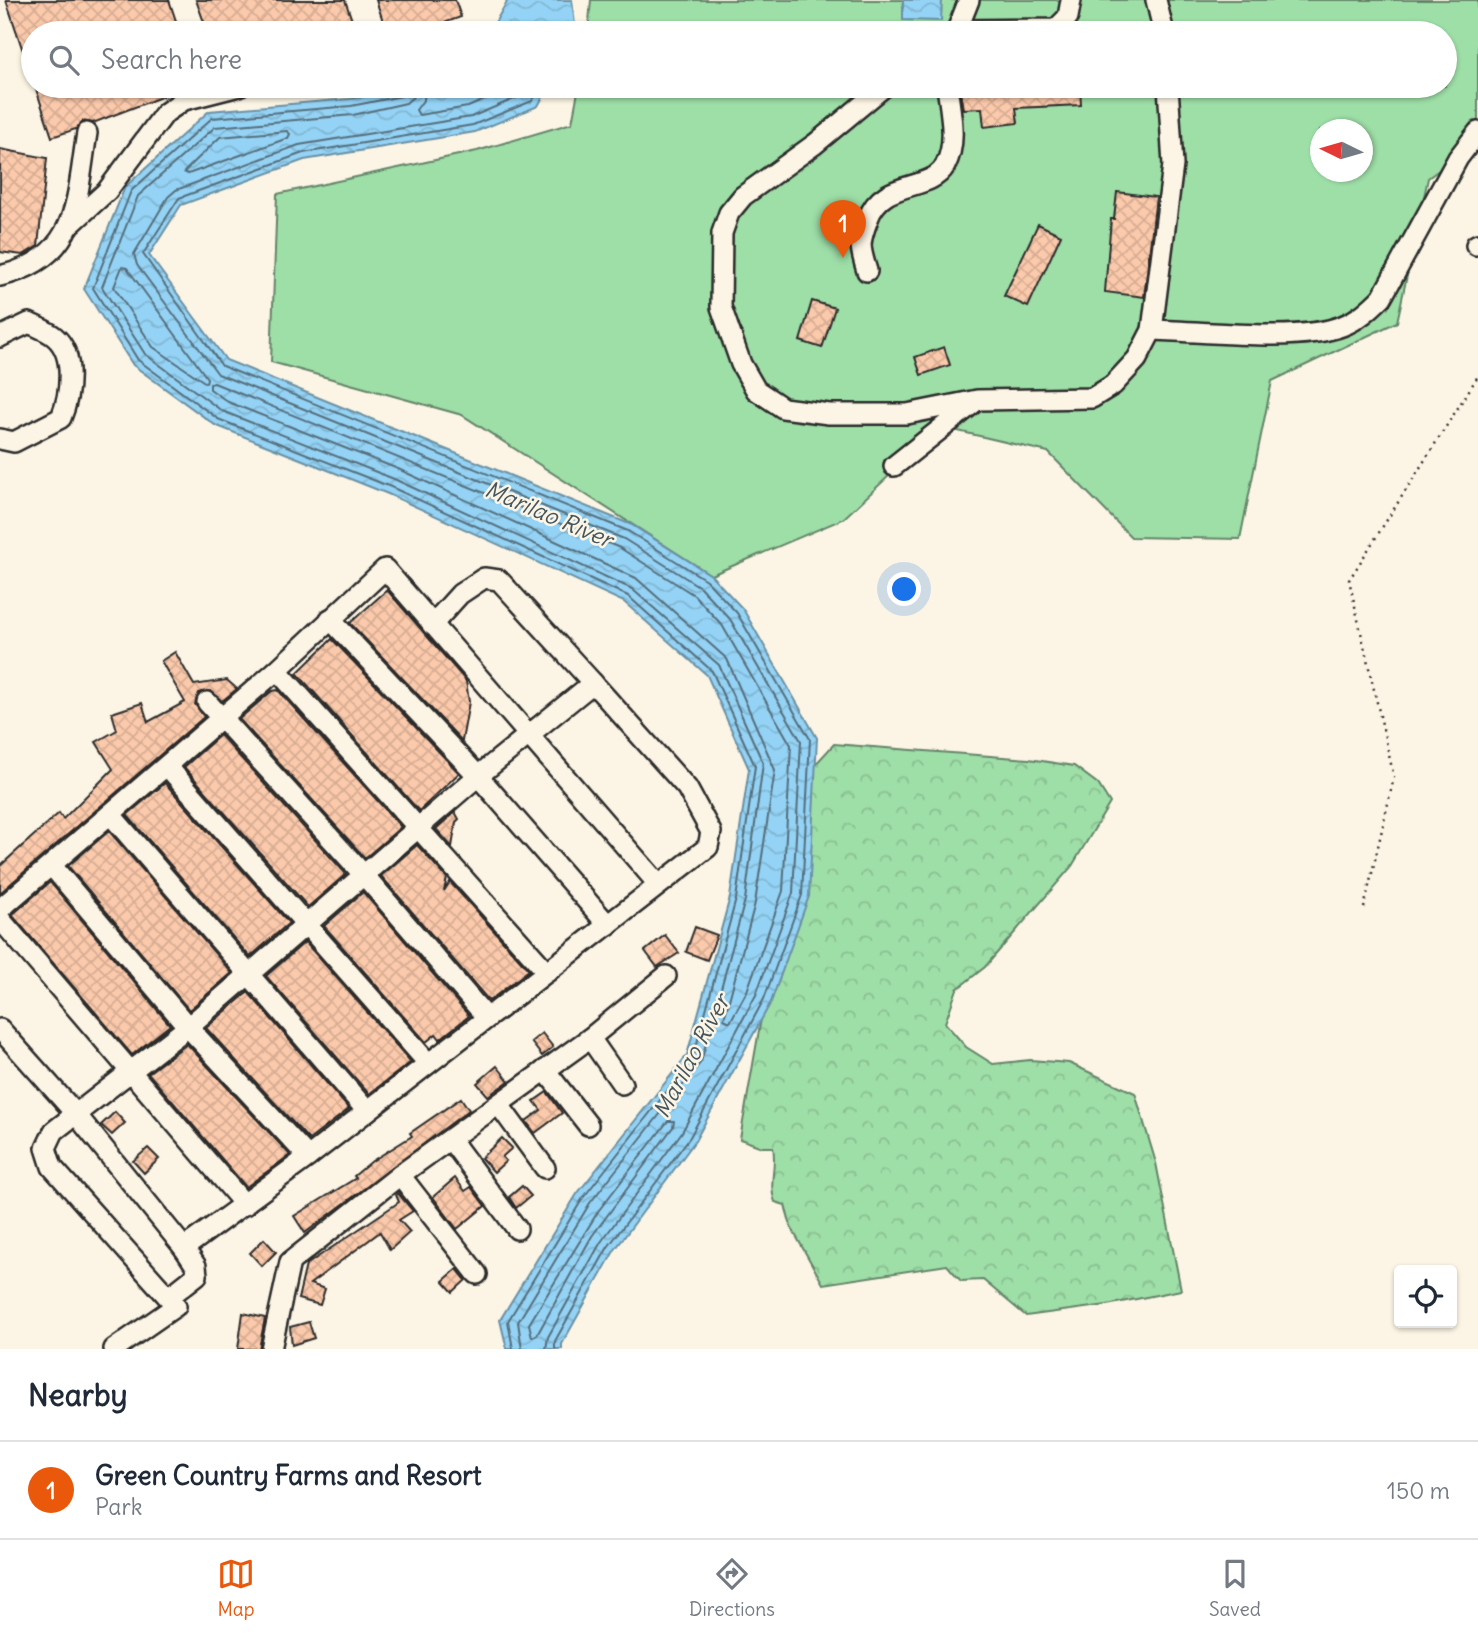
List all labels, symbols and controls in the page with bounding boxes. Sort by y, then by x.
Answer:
search box [21,21,1457,98]
icon: search [45,41,83,79]
text: Search here [101,43,242,76]
north arrow [1310,119,1373,182]
pin: 1 [820,200,866,258]
water label: Marilao River [481,474,619,555]
your location [887,572,921,606]
water label: Marilao River [646,987,737,1123]
map controls [1394,1265,1457,1328]
button: locate [1394,1265,1457,1328]
text: Nearby [28,1376,128,1414]
text: Green Country Farms and Resort [95,1459,482,1492]
text: 1 [46,1476,56,1505]
text: 150 m [1387,1476,1450,1505]
text: Park [95,1492,143,1521]
tab: Map [217,1555,255,1621]
tab: Directions [689,1555,775,1621]
tab: Saved [1209,1555,1261,1621]

